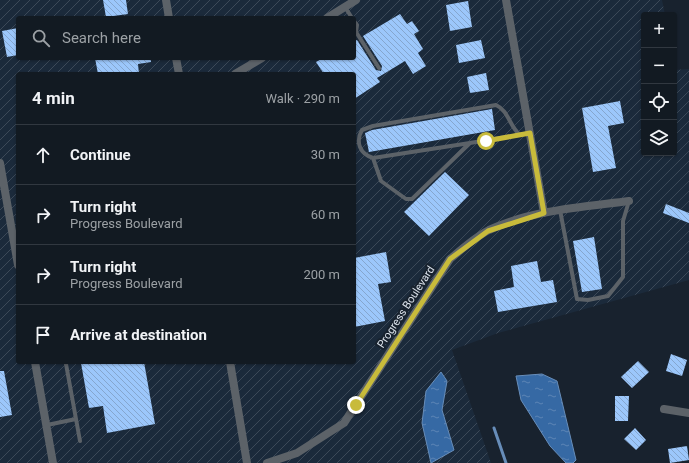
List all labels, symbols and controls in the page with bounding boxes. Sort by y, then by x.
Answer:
map controls [641,12,677,156]
button: + [641,12,677,48]
search box [16,16,356,60]
icon: search [30,27,52,49]
text: Search here [62,29,141,47]
button: − [641,48,677,84]
button: locate [641,84,677,120]
text: 4 min [32,88,75,108]
text: Walk · 290 m [265,91,340,106]
button: layers [641,120,677,156]
route start [477,132,495,150]
icon: ahead [32,144,54,166]
text: Continue [70,146,131,164]
text: 30 m [311,147,340,162]
text: Turn right [70,198,136,216]
icon: right [32,204,54,226]
text: 60 m [311,207,340,222]
text: Progress Boulevard [70,216,183,231]
text: Turn right [70,258,136,276]
icon: right [32,264,54,286]
street label: Progress Boulevard [375,264,437,350]
text: 200 m [303,267,340,282]
text: Progress Boulevard [70,276,183,291]
icon: arrive [32,324,54,346]
text: Arrive at destination [70,326,207,344]
route end [347,396,365,414]

